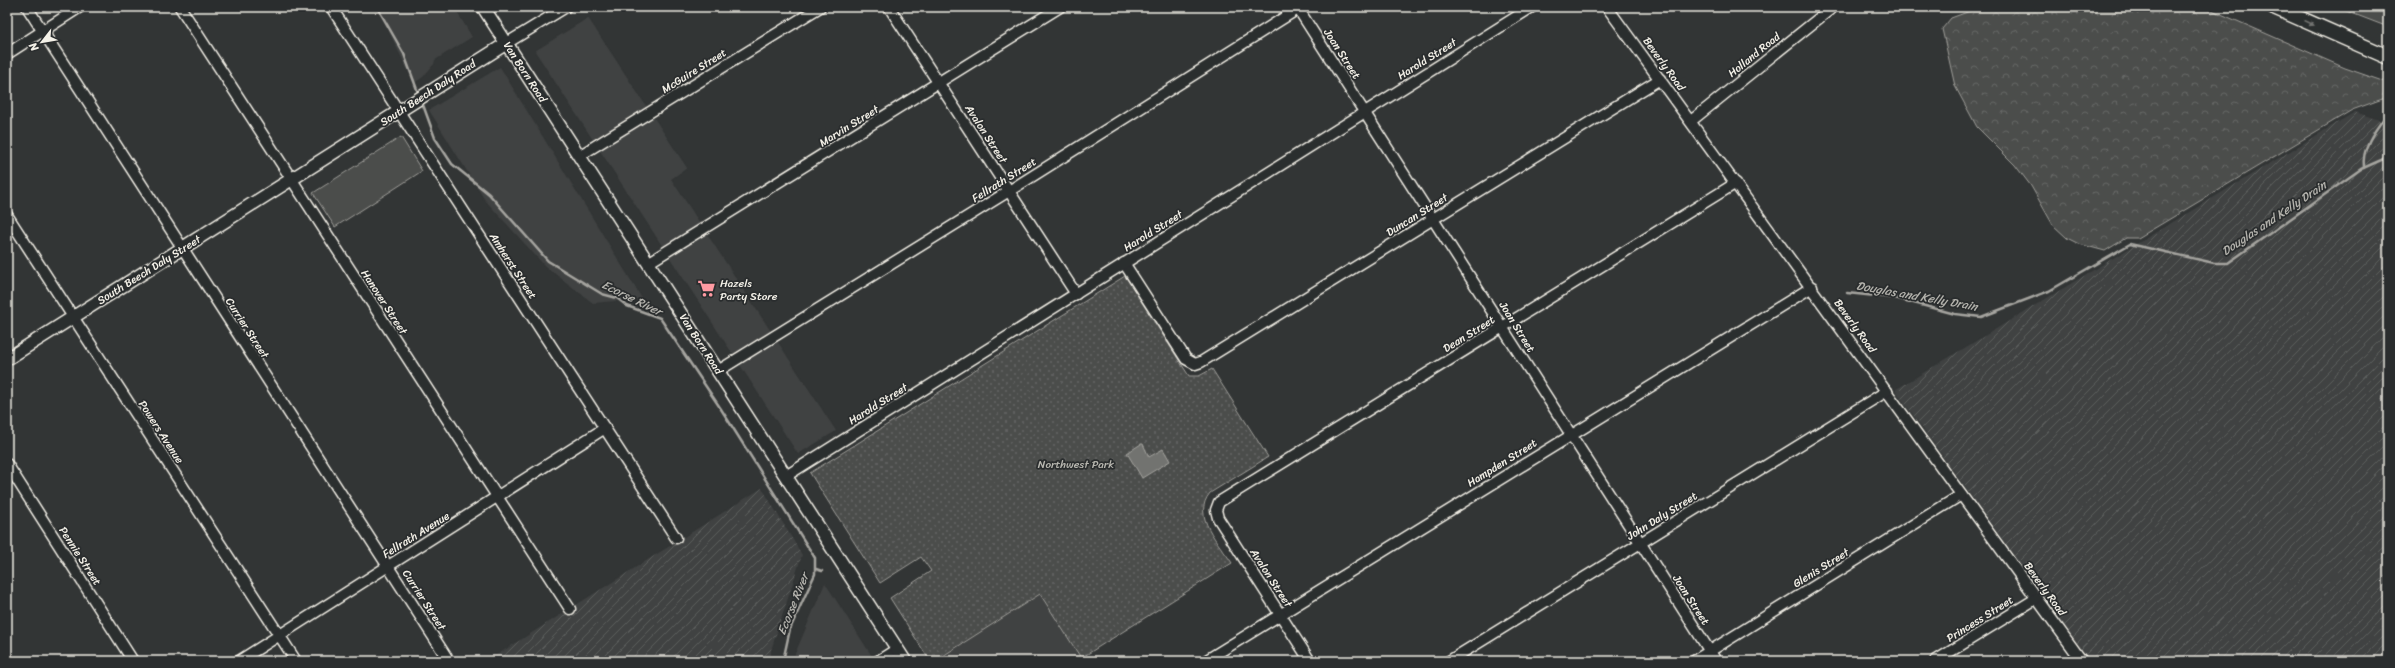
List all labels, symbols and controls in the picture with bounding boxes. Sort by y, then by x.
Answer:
one-way arrow [2304,20,2315,26]
north arrow [22,22,62,62]
street label: Joan Street [1318,24,1366,83]
street label: Holland Road [1723,27,1785,82]
street label: Harold Street [1393,33,1461,85]
street label: Beverly Road [1638,33,1691,96]
text: N [24,38,44,56]
street label: Van Born Road [498,38,553,107]
street label: McGuire Street [658,43,731,99]
street label: South Beech Daly Road [376,54,481,131]
street label: Marvin Street [815,100,883,152]
street label: Avalon Street [959,100,1013,168]
street label: Fellrath Street [968,152,1040,207]
water label: Douglas and Kelly Drain [2217,174,2332,261]
street label: Duncan Street [1382,188,1452,242]
street label: Harold Street [1119,205,1187,257]
street label: Amherst Street [484,228,542,303]
street label: South Beech Daly Street [93,230,205,310]
street label: Hanover Street [356,266,413,339]
water label: Ecorse River [598,274,668,323]
place label: Hazels Party Store [720,274,778,306]
water label: Douglas and Kelly Drain [1855,275,1981,318]
supermarket icon: Hazels Party Store [697,279,717,299]
street label: Currier Street [220,294,274,363]
street label: Beverly Road [1829,295,1882,358]
street label: Joan Street [1493,297,1540,356]
street label: Van Born Road [674,310,729,379]
street label: Dean Street [1439,310,1499,358]
street label: Harold Street [844,378,912,430]
street label: Powers Avenue [133,396,189,468]
street label: Hampden Street [1463,434,1541,492]
park label: Northwest Park [1038,455,1114,474]
street label: John Daly Street [1622,487,1701,546]
street label: Fellrath Avenue [379,506,454,563]
street label: Pennie Street [54,523,106,590]
street label: Glenis Street [1789,543,1853,593]
street label: Avalon Street [1244,544,1298,612]
street label: Beverly Road [2019,558,2072,621]
street label: Currier Street [397,566,451,635]
water label: Ecorse River [771,568,816,638]
street label: Joan Street [1667,570,1715,629]
street label: Princess Street [1943,591,2018,647]

